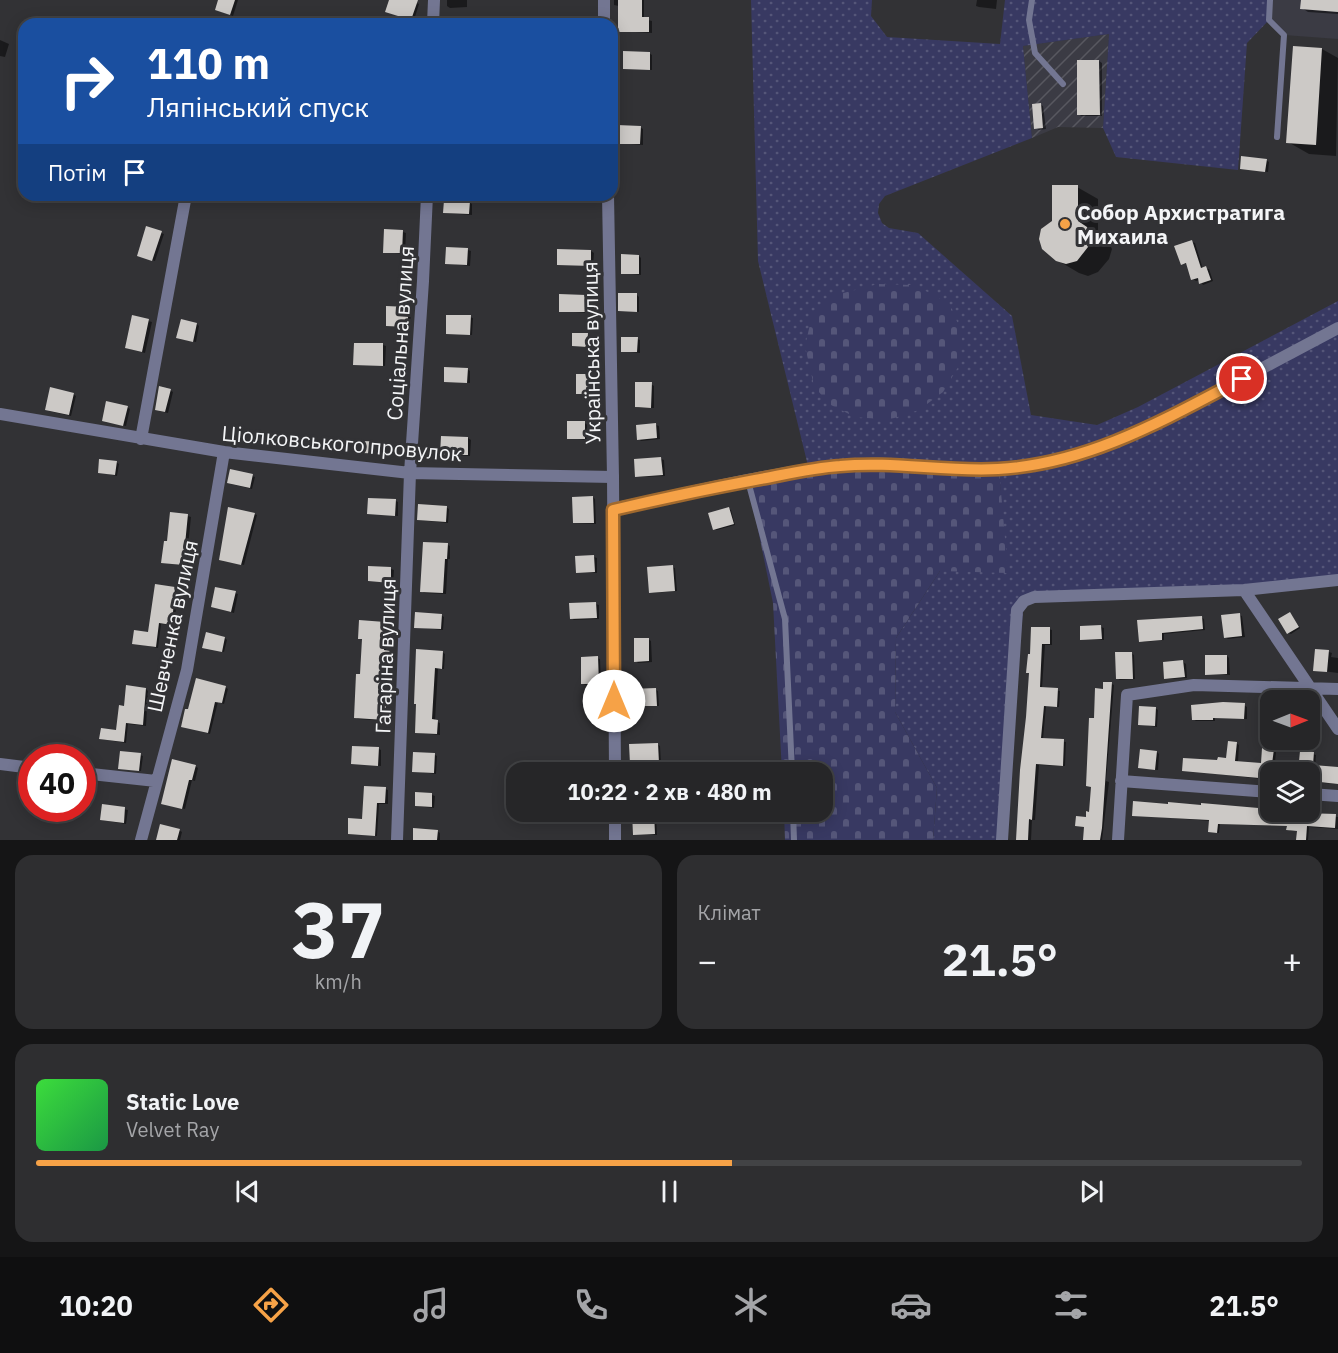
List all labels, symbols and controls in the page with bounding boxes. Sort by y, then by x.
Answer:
text: 110 m [147,36,270,91]
icon: right [48,42,126,120]
text: Ляпінський спуск [147,89,369,124]
icon: arrive [118,156,151,189]
text: Потім [48,158,106,187]
place label: Собор Архистратига Михаила [1077,198,1285,250]
marker: Собор Архистратига Михаила [1058,217,1072,231]
street label: Соціальна вулиця [380,245,420,421]
street label: Українська вулиця [575,261,607,445]
pin [1216,353,1267,404]
icon: arrive [1225,362,1258,395]
street label: Ціолковського провулок [220,419,464,467]
street label: Шевченка вулиця [140,537,204,715]
street label: Гагаріна вулиця [368,578,402,734]
position arrow [582,669,646,733]
north arrow [1260,690,1320,750]
map controls [1260,690,1320,822]
speed limit sign: 40 [18,744,96,822]
button: layers [1260,762,1320,822]
text: 10:22 · 2 хв · 480 m [567,777,772,806]
text: 37 [291,878,385,979]
text: Клімат [698,899,761,926]
text: 21.5° [942,930,1058,988]
text: − [698,939,717,982]
text: + [1282,939,1302,982]
text: km/h [315,968,362,995]
text: Static Love [126,1087,239,1116]
text: Velvet Ray [126,1116,219,1143]
icon: previous [231,1175,264,1208]
icon: pause [653,1175,686,1208]
icon: next [1075,1175,1108,1208]
icon: directions [250,1284,292,1326]
icon: music [410,1284,452,1326]
icon: phone [570,1284,612,1326]
icon: climate [730,1284,772,1326]
icon: car [890,1284,932,1326]
icon: filters [1050,1284,1092,1326]
text: 10:20 [59,1288,133,1323]
text: 21.5° [1209,1288,1279,1323]

